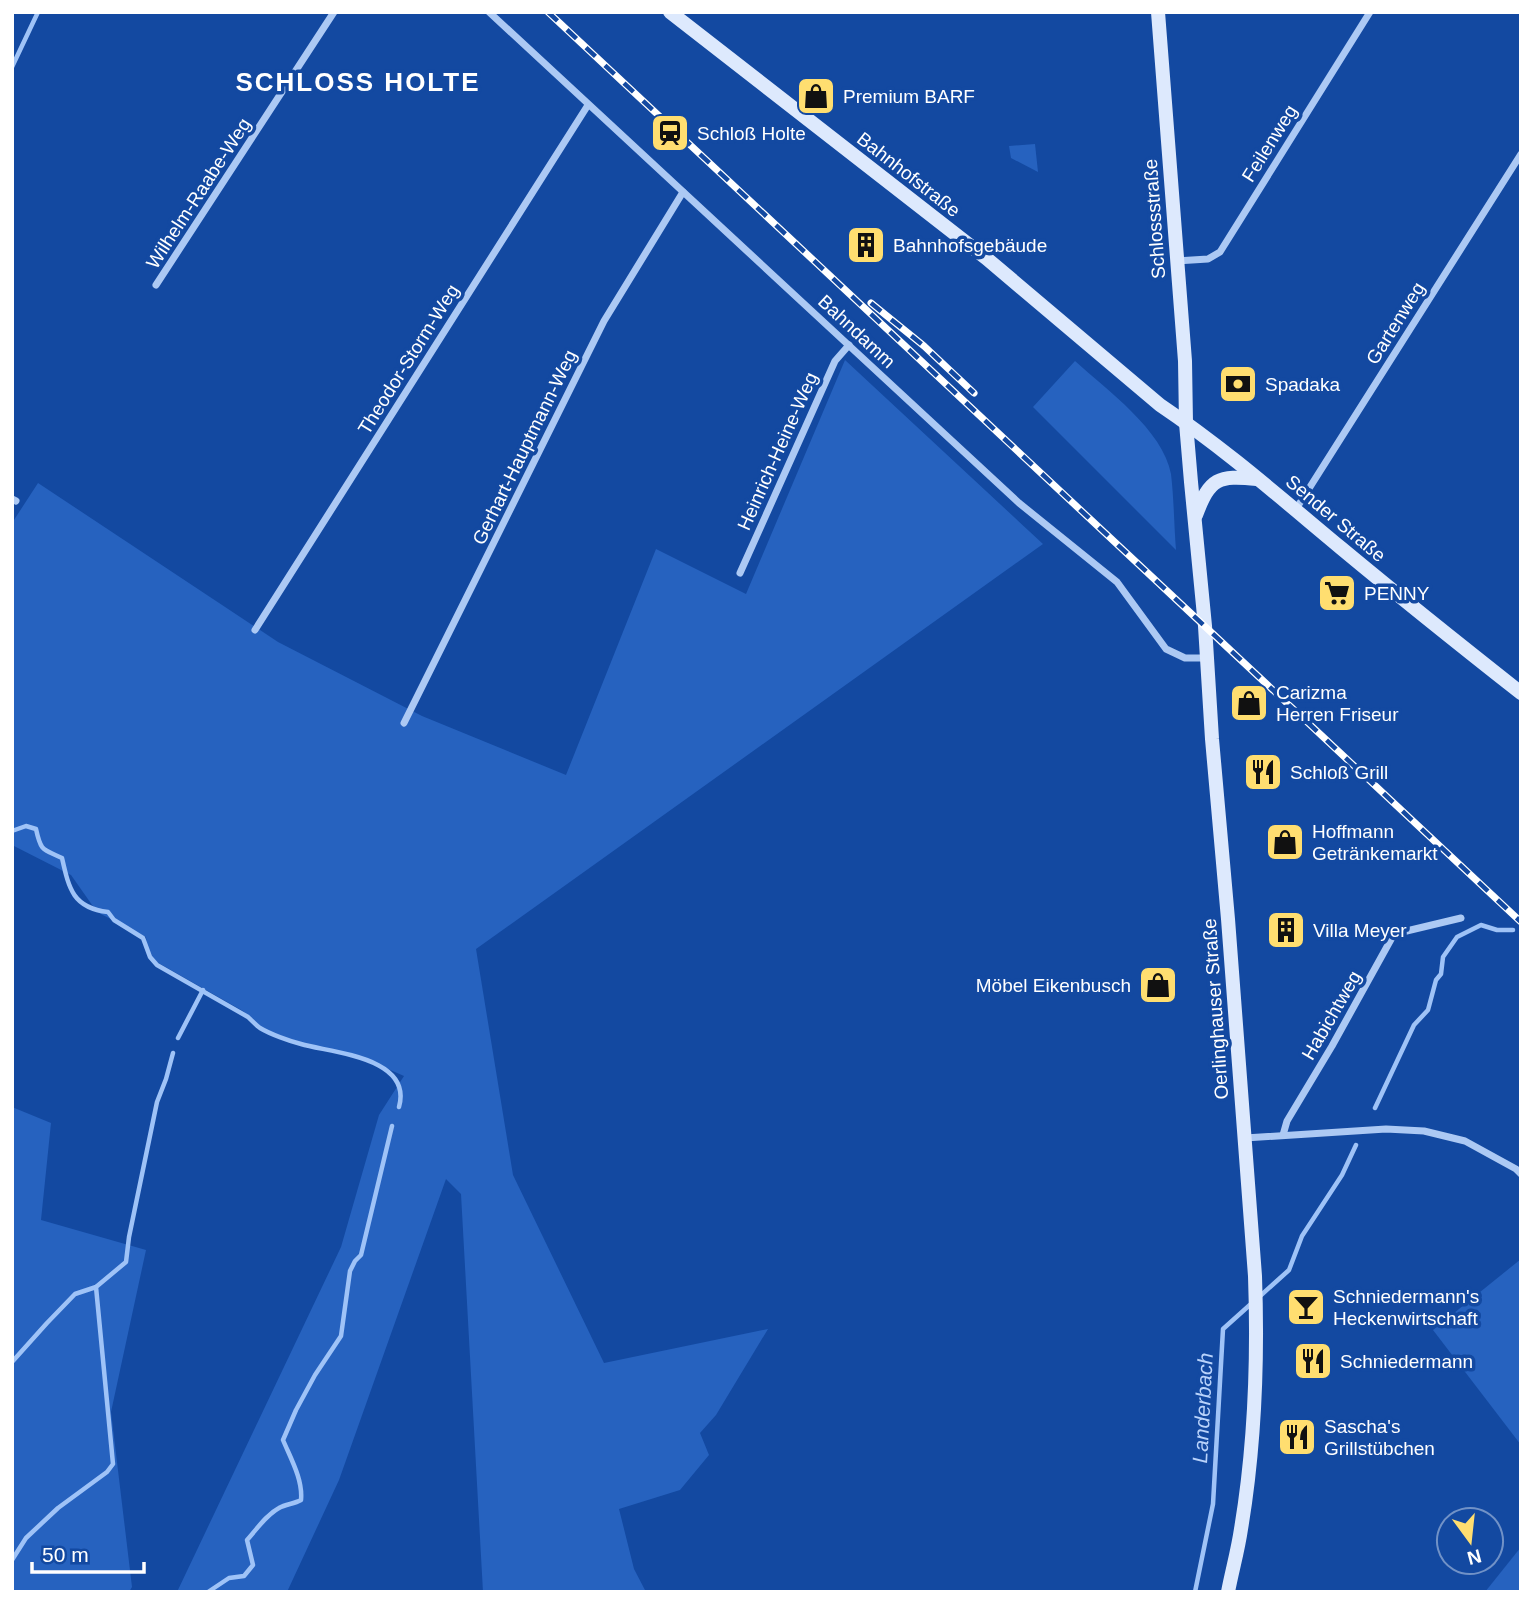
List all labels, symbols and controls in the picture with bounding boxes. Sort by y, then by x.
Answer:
district label: SCHLOSS HOLTE [235,67,481,97]
shop icon: Premium BARF [795,75,837,117]
place label: Premium BARF [843,86,975,107]
street label: Feilenweg [1238,101,1301,186]
station icon: Schloß Holte [649,112,691,154]
street label: Wilhelm-Raabe-Weg [142,114,255,272]
place label: Schloß Holte [697,123,806,144]
street label: Bahnhofstraße [853,128,964,221]
street label: Schlossstraße [1140,158,1169,280]
building icon: Bahnhofsgebäude [845,224,887,266]
place label: Bahnhofsgebäude [893,235,1047,256]
street label: Gartenweg [1362,278,1429,368]
street label: Theodor-Storm-Weg [354,280,463,438]
street label: Bahndamm [814,291,899,372]
street label: Gerhart-Hauptmann-Weg [468,346,581,548]
bank icon: Spadaka [1217,363,1259,405]
street label: Heinrich-Heine-Weg [733,369,822,533]
place label: Spadaka [1265,374,1340,395]
street label: Sender Straße [1282,471,1390,566]
supermarket icon: PENNY [1316,572,1358,614]
place label: PENNY [1364,583,1430,604]
shop icon: Carizma Herren Friseur [1228,682,1270,724]
place label: Carizma Herren Friseur [1276,682,1399,725]
restaurant icon: Schloß Grill [1242,751,1284,793]
place label: Schloß Grill [1290,762,1388,783]
shop icon: Hoffmann Getränkemarkt [1264,821,1306,863]
place label: Hoffmann Getränkemarkt [1312,821,1438,864]
building icon: Villa Meyer [1265,909,1307,951]
street label: Oerlinghauser Straße [1199,918,1232,1100]
place label: Villa Meyer [1313,920,1407,941]
shop icon: Möbel Eikenbusch [1137,964,1179,1006]
street label: Habichtweg [1298,967,1365,1063]
place label: Möbel Eikenbusch [976,975,1131,996]
bar icon: Schniedermann's Heckenwirtschaft [1285,1286,1327,1328]
place label: Schniedermann's Heckenwirtschaft [1333,1286,1479,1329]
restaurant icon: Schniedermann [1292,1340,1334,1382]
place label: Schniedermann [1340,1351,1473,1372]
water label: Landerbach [1188,1352,1217,1464]
restaurant icon: Sascha's Grillstübchen [1276,1416,1318,1458]
place label: Sascha's Grillstübchen [1324,1416,1435,1459]
north arrow [1435,1506,1505,1576]
scale bar [32,1530,144,1574]
text: 50 m [42,1543,89,1566]
text: N [1465,1545,1484,1569]

